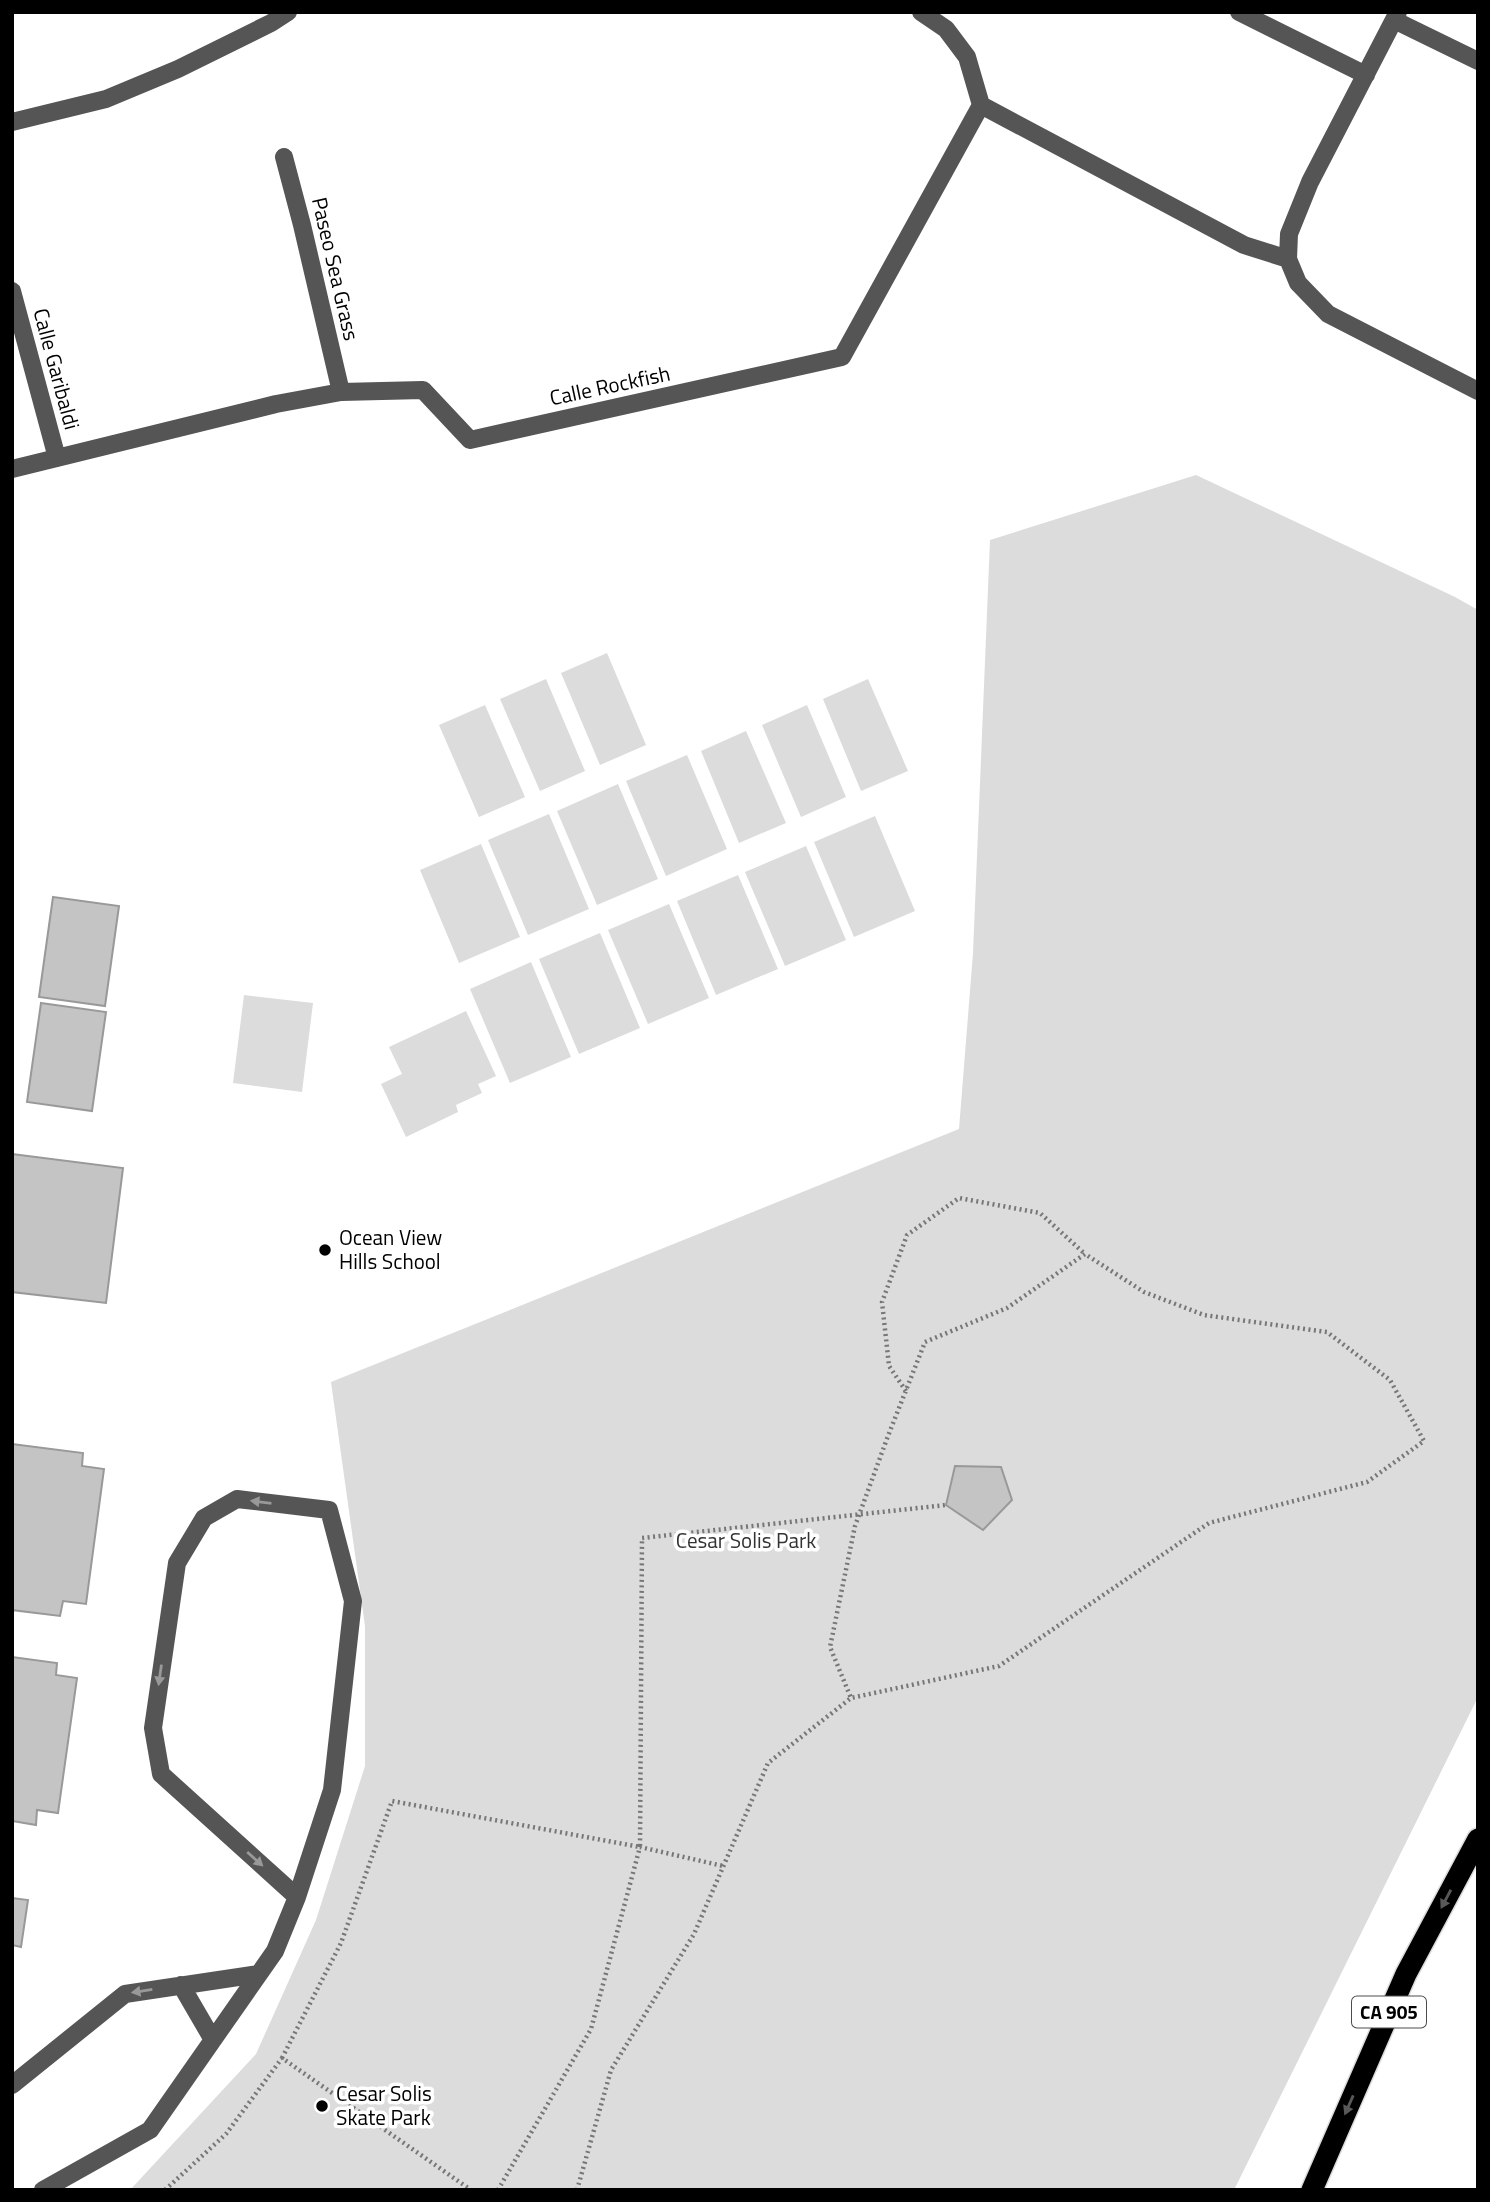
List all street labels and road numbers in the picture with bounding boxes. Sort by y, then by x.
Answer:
street label: Paseo Sea Grass [304,194,368,344]
street label: Calle Garibaldi [25,305,89,433]
street label: Calle Rockfish [547,357,673,413]
road number: CA 905 [1352,1996,1426,2028]

